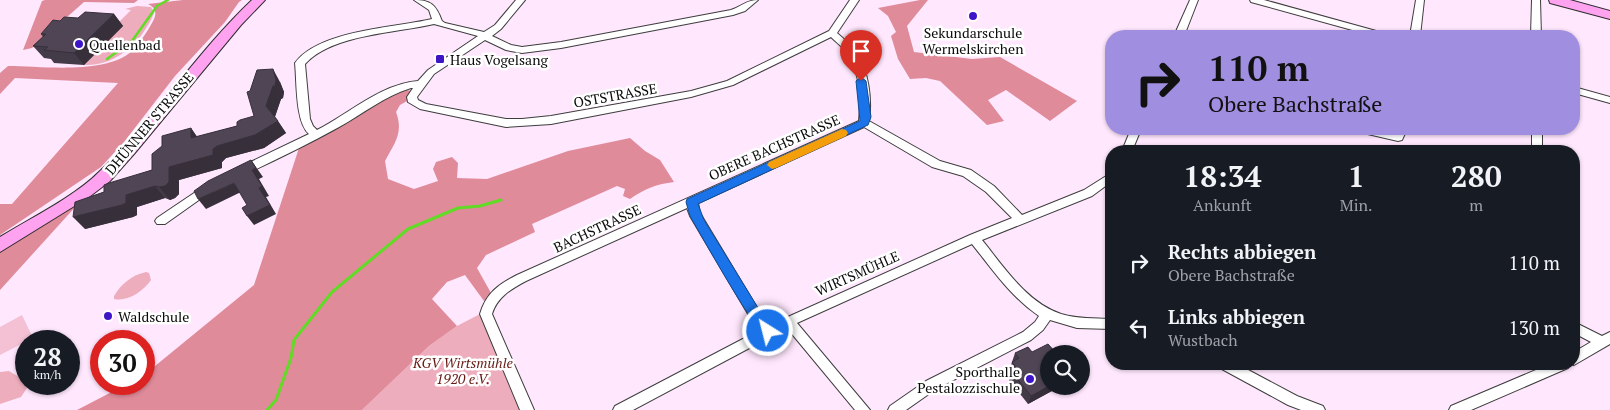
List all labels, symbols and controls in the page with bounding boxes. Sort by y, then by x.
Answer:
marker: Sekundarschule Wermelskirchen [967,10,979,22]
place label: Sekundarschule Wermelskirchen [923,23,1024,58]
pin [840,30,882,81]
place label: Quellenbad [89,35,161,54]
icon: arrive [847,37,875,65]
marker: Quellenbad [73,38,85,50]
text: 110 m [1208,45,1309,91]
place label: Haus Vogelsang [450,50,548,69]
icon: right [1125,50,1190,115]
marker: Haus Vogelsang [434,53,446,65]
street label: DHÜNNER STRASSE [100,68,198,178]
street label: OSTSTRASSE [572,78,658,112]
text: Obere Bachstraße [1208,89,1382,118]
street label: OBERE BACHSTRASSE [705,109,843,185]
text: 18:34 [1183,156,1261,196]
text: 1 [1348,156,1365,196]
text: 280 [1451,156,1502,196]
text: Ankunft [1193,194,1252,216]
text: Min. [1340,194,1372,216]
text: m [1469,194,1483,216]
street label: BACHSTRASSE [550,199,644,257]
text: Rechts abbiegen [1168,239,1316,264]
street label: WIRTSMÜHLE [812,246,902,300]
icon: right [1125,249,1153,277]
text: 110 m [1509,250,1560,275]
text: Obere Bachstraße [1168,264,1295,286]
position arrow [741,304,793,356]
text: Links abbiegen [1168,304,1305,329]
place label: Waldschule [118,307,189,326]
marker: Waldschule [102,310,114,322]
icon: left [1125,314,1153,342]
text: 130 m [1509,315,1560,340]
text: Wustbach [1168,329,1238,351]
speed limit sign: 30 [90,330,155,395]
text: 28 [33,340,62,373]
map controls [1040,345,1090,395]
button: search [1040,345,1090,395]
park label: KGV Wirtsmühle 1920 e.V. [412,353,514,388]
place label: Sporthalle Pestalozzischule [917,362,1020,397]
text: km/h [34,367,61,382]
marker: Sporthalle Pestalozzischule [1024,373,1036,385]

